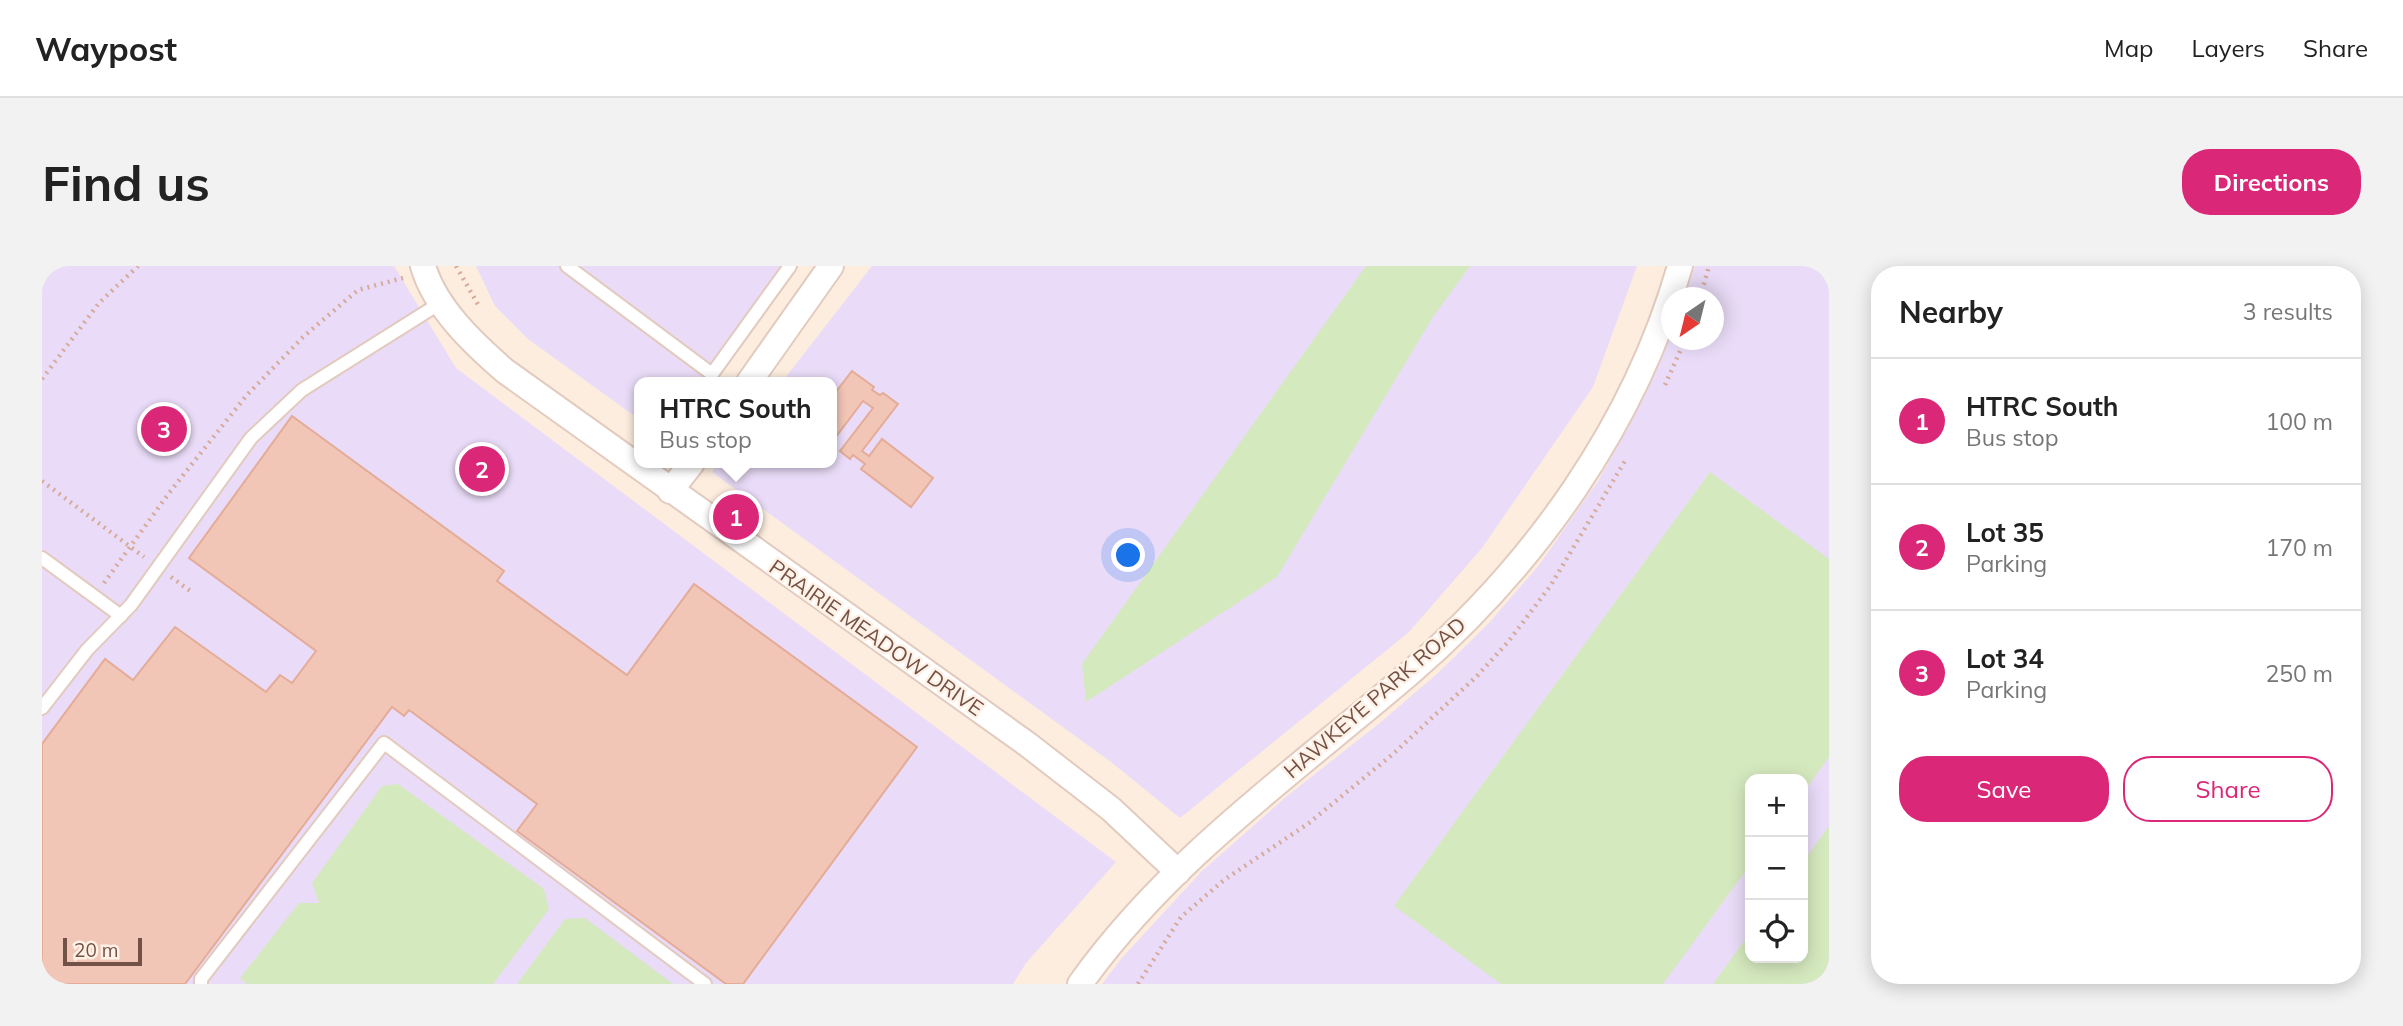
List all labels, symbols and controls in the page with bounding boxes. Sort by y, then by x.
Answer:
text: Waypost [35,28,177,69]
text: Map [2104,33,2153,63]
text: Layers [2191,33,2265,63]
text: Share [2303,33,2368,63]
button: Directions [2182,149,2361,215]
text: Find us [42,152,210,213]
north arrow [1661,287,1724,350]
text: Nearby [1899,293,2003,331]
text: 3 results [2243,297,2333,326]
popup [634,377,837,468]
text: HTRC South [1966,390,2118,423]
text: HTRC South [659,392,812,425]
pin: 3 [141,403,187,455]
text: 1 [1915,407,1929,436]
text: 100 m [2265,407,2333,436]
text: Bus stop [1966,423,2058,452]
text: Bus stop [659,425,752,454]
pin: 2 [459,443,505,495]
pin: 1 [713,491,759,543]
text: Lot 35 [1966,516,2044,549]
text: 2 [1915,533,1929,562]
text: 170 m [2265,533,2333,562]
your location [1111,538,1145,572]
text: Parking [1966,549,2047,578]
street label: PRAIRIE MEADOW DRIVE [765,553,989,721]
street label: HAWKEYE PARK ROAD [1278,611,1471,783]
text: Lot 34 [1966,642,2044,675]
text: 3 [1915,659,1929,688]
text: 250 m [2265,659,2333,688]
text: Parking [1966,675,2047,704]
button: Save [1899,756,2109,822]
button: Share [2123,756,2333,822]
map controls [1745,774,1808,963]
button: + [1745,774,1808,837]
button: − [1745,837,1808,900]
button: locate [1745,900,1808,963]
scale bar [63,935,142,967]
text: 20 m [74,938,118,962]

